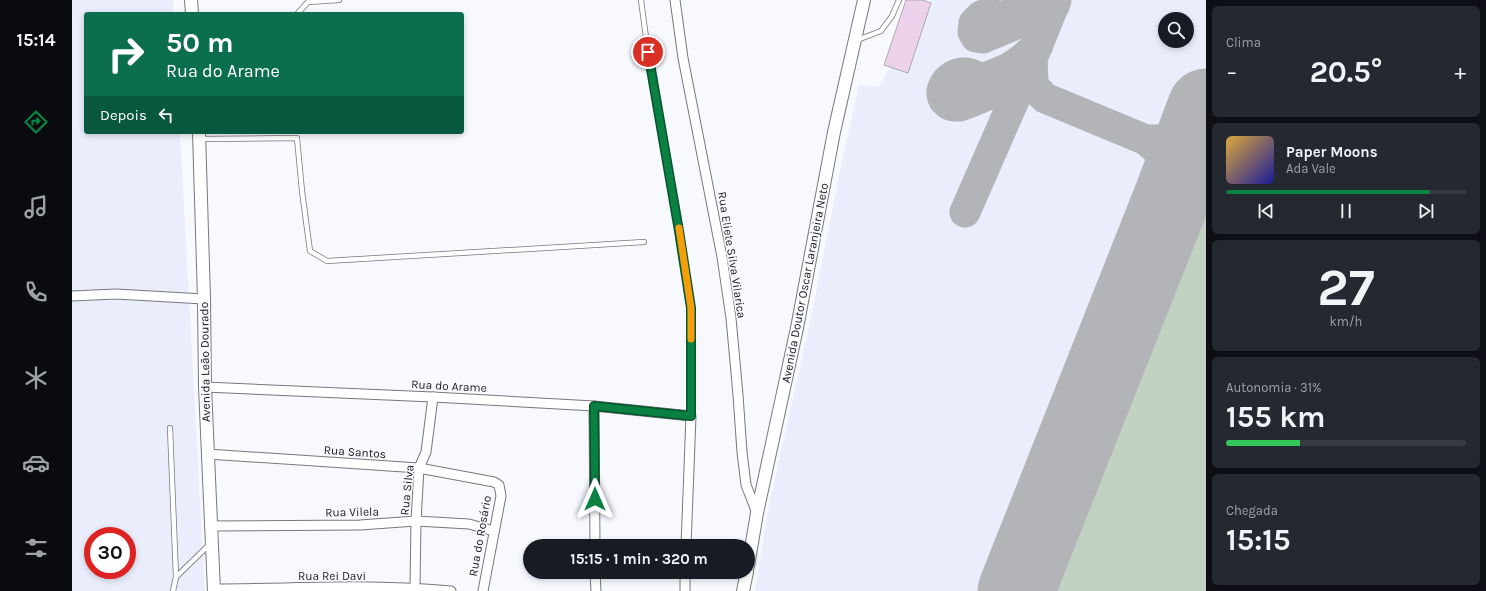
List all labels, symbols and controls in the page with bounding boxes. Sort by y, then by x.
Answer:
map controls [1158,12,1194,48]
button: search [1158,12,1194,48]
text: 50 m [166,26,234,59]
icon: right [100,28,152,80]
text: 15:14 [17,29,55,51]
pin [631,35,665,69]
text: Clima [1226,35,1261,50]
icon: arrive [637,41,659,63]
text: 20.5° [1310,54,1382,90]
text: − [1226,59,1238,85]
text: + [1454,59,1466,85]
text: Rua do Arame [166,60,280,82]
icon: left [155,104,177,126]
text: Depois [100,106,147,124]
icon: directions [22,108,50,136]
text: Paper Moons [1286,143,1378,161]
text: Ada Vale [1286,161,1336,176]
street label: Avenida Doutor Oscar Laranjeira Neto [779,182,831,384]
street label: Rua Eliete Silva Vilarica [715,191,749,319]
icon: music [22,193,50,221]
icon: previous [1255,200,1277,222]
icon: pause [1335,200,1357,222]
icon: next [1415,200,1437,222]
text: 27 [1317,257,1375,318]
icon: phone [22,278,50,306]
street label: Avenida Leão Dourado [197,302,213,422]
text: km/h [1330,314,1362,329]
icon: climate [22,364,50,392]
street label: Rua do Arame [411,377,487,395]
text: Autonomia · 31% [1226,380,1321,395]
text: 155 km [1226,399,1325,435]
street label: Rua Santos [323,443,387,461]
icon: car [22,449,50,477]
street label: Rua Silva [397,464,417,516]
position arrow [574,478,616,520]
street label: Rua do Rosário [466,494,494,578]
text: Chegada [1226,503,1278,518]
street label: Rua Vilela [325,505,379,519]
text: 15:15 [1226,522,1290,558]
speed limit sign: 30 [84,527,136,579]
icon: filters [22,534,50,562]
text: 15:15 · 1 min · 320 m [570,550,708,568]
street label: Rua Rei Davi [298,569,366,583]

